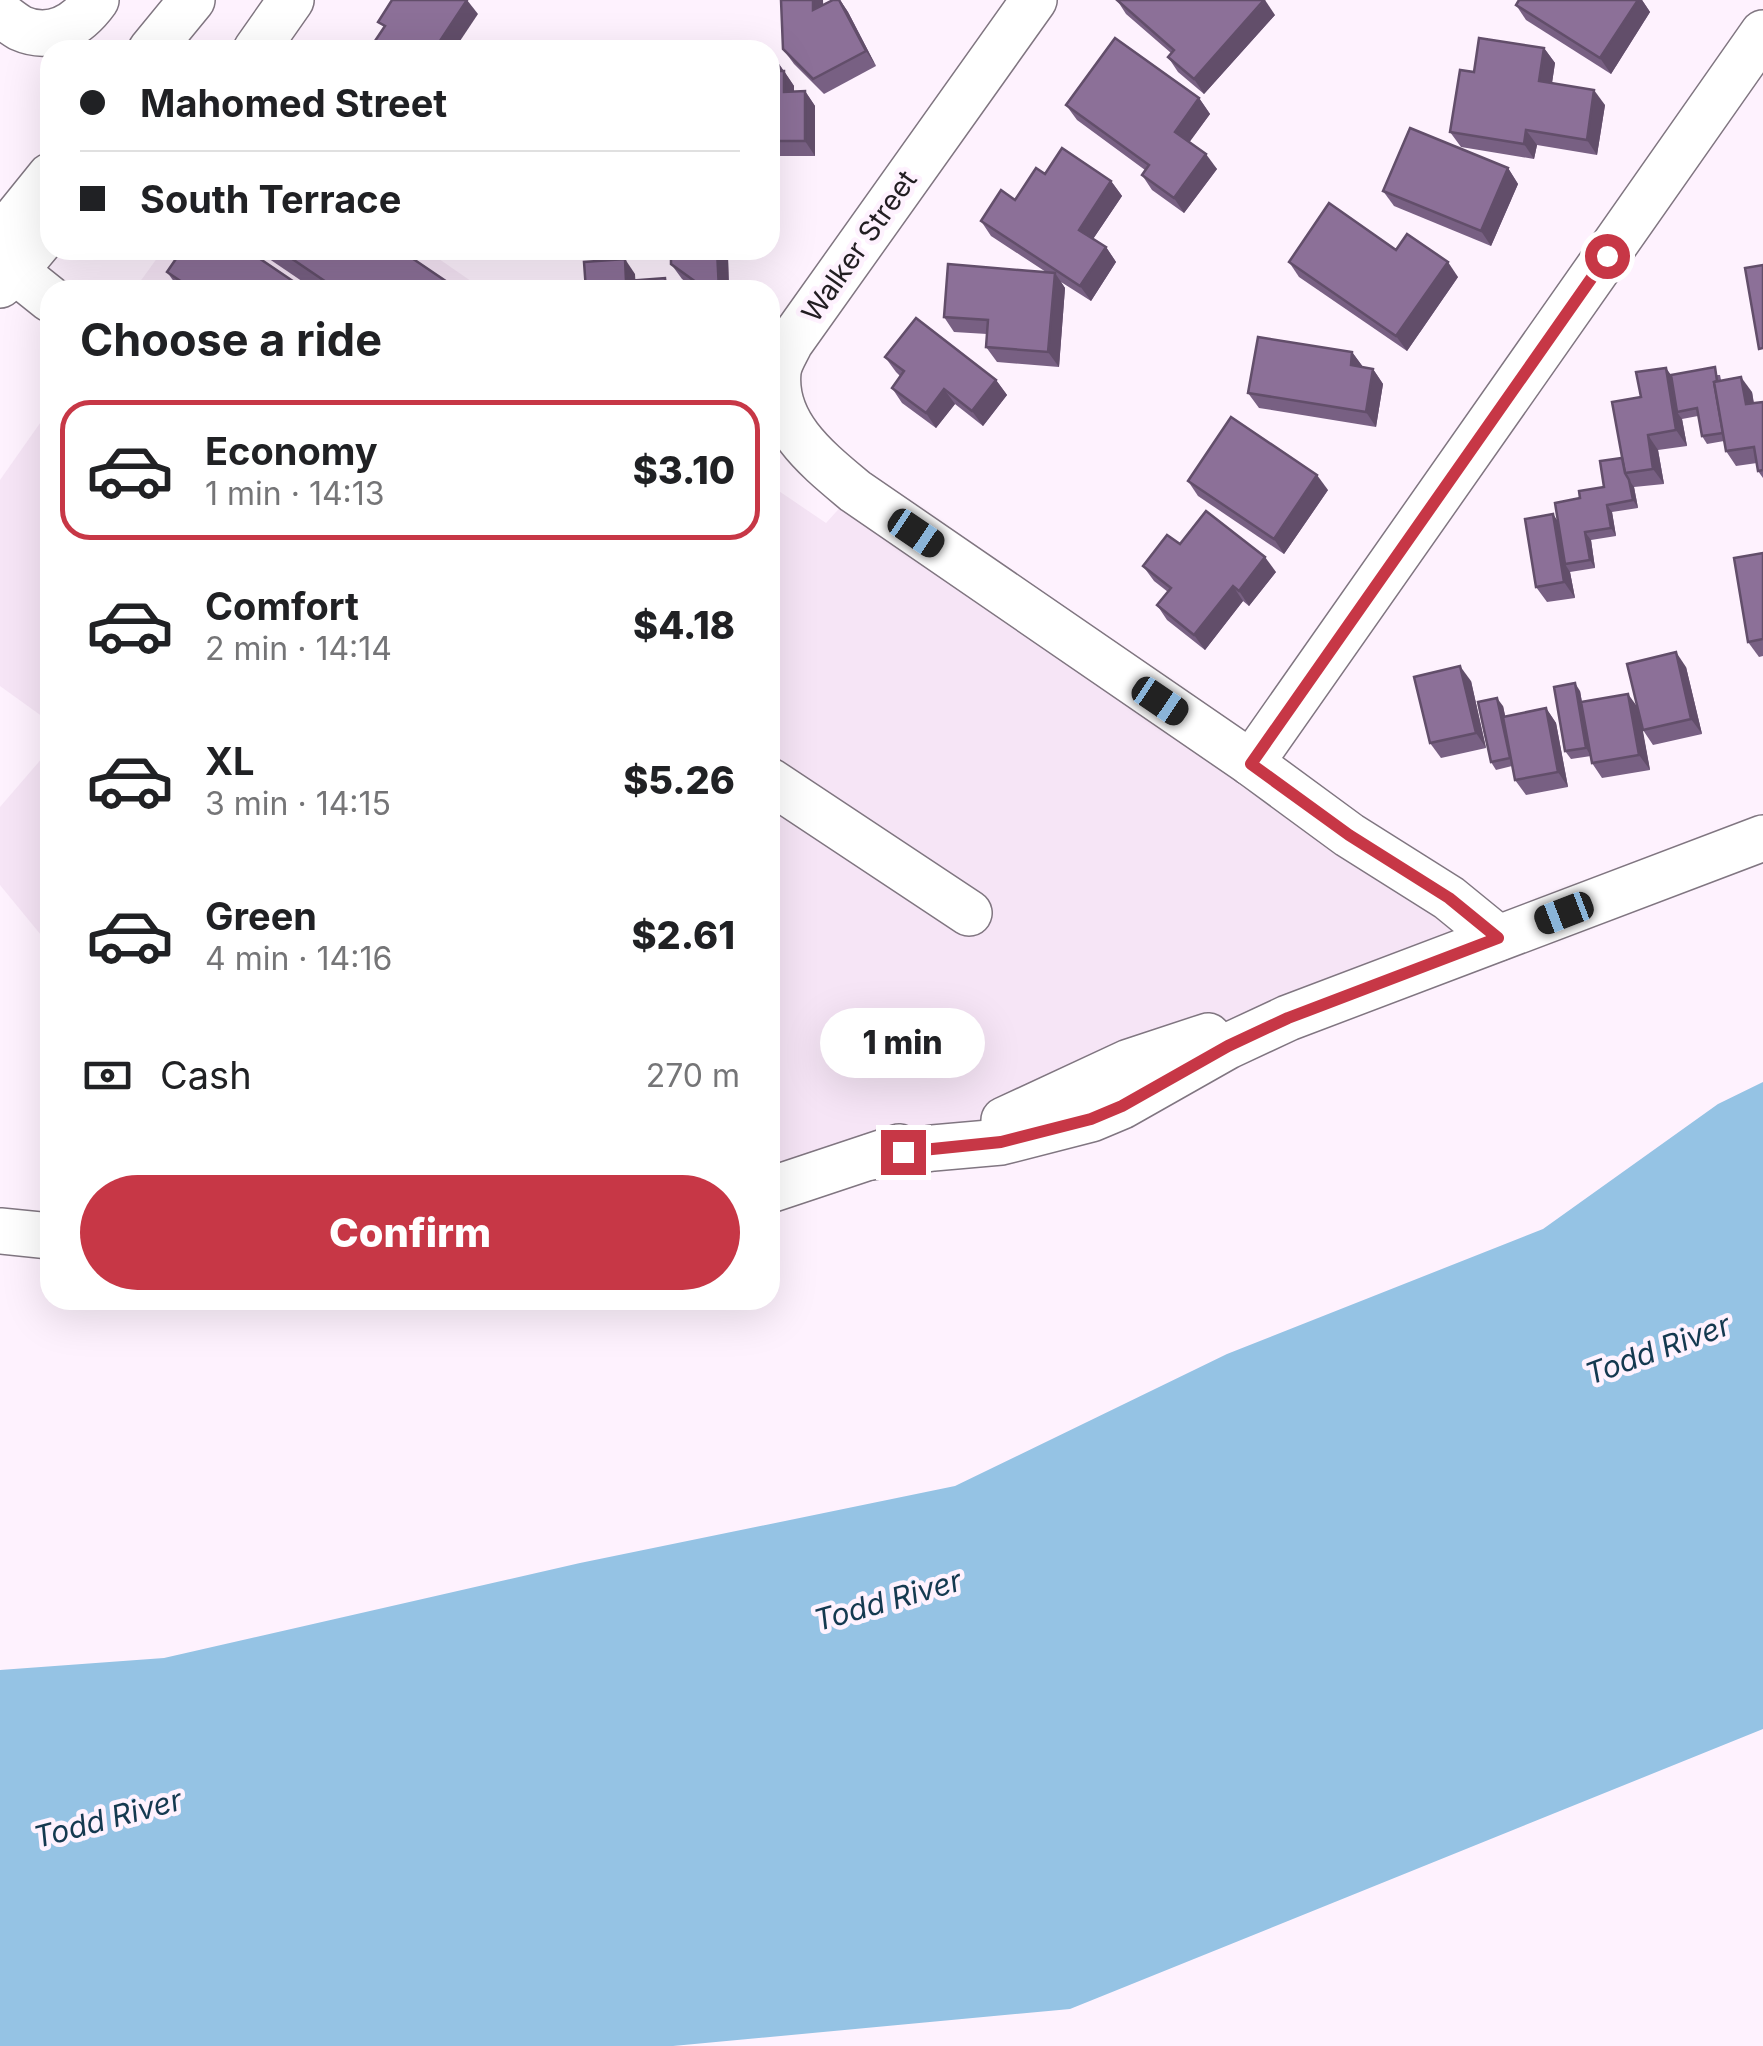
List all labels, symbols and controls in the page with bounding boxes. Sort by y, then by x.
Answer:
text: Mahomed Street [140,80,447,126]
street label: Walker Street [794,164,924,328]
text: South Terrace [140,176,401,222]
route start [1585,234,1630,279]
text: Choose a ride [80,312,382,367]
icon: car [85,425,175,515]
text: Economy [205,428,378,474]
text: $3.10 [633,447,735,493]
text: 1 min · 14:13 [205,474,385,513]
car [883,504,949,562]
icon: car [85,580,175,670]
text: Comfort [205,583,359,629]
text: $4.18 [633,602,735,648]
text: 2 min · 14:14 [205,629,392,668]
car [1127,672,1193,730]
icon: car [85,735,175,825]
text: XL [205,738,255,784]
text: $5.26 [623,757,735,803]
text: 3 min · 14:15 [205,784,391,823]
car [1531,888,1597,938]
icon: car [85,890,175,980]
text: Green [205,893,317,939]
text: $2.61 [632,912,735,958]
text: 4 min · 14:16 [205,939,392,978]
callout: 1 min [820,1007,986,1077]
text: 1 min [862,1023,943,1062]
icon: cash [80,1048,135,1103]
text: Cash [160,1052,252,1098]
text: 270 m [646,1056,740,1095]
route end [881,1130,926,1175]
button: Confirm [80,1175,740,1290]
water label: Todd River [1580,1306,1736,1392]
water label: Todd River [810,1562,966,1638]
water label: Todd River [30,1781,186,1855]

